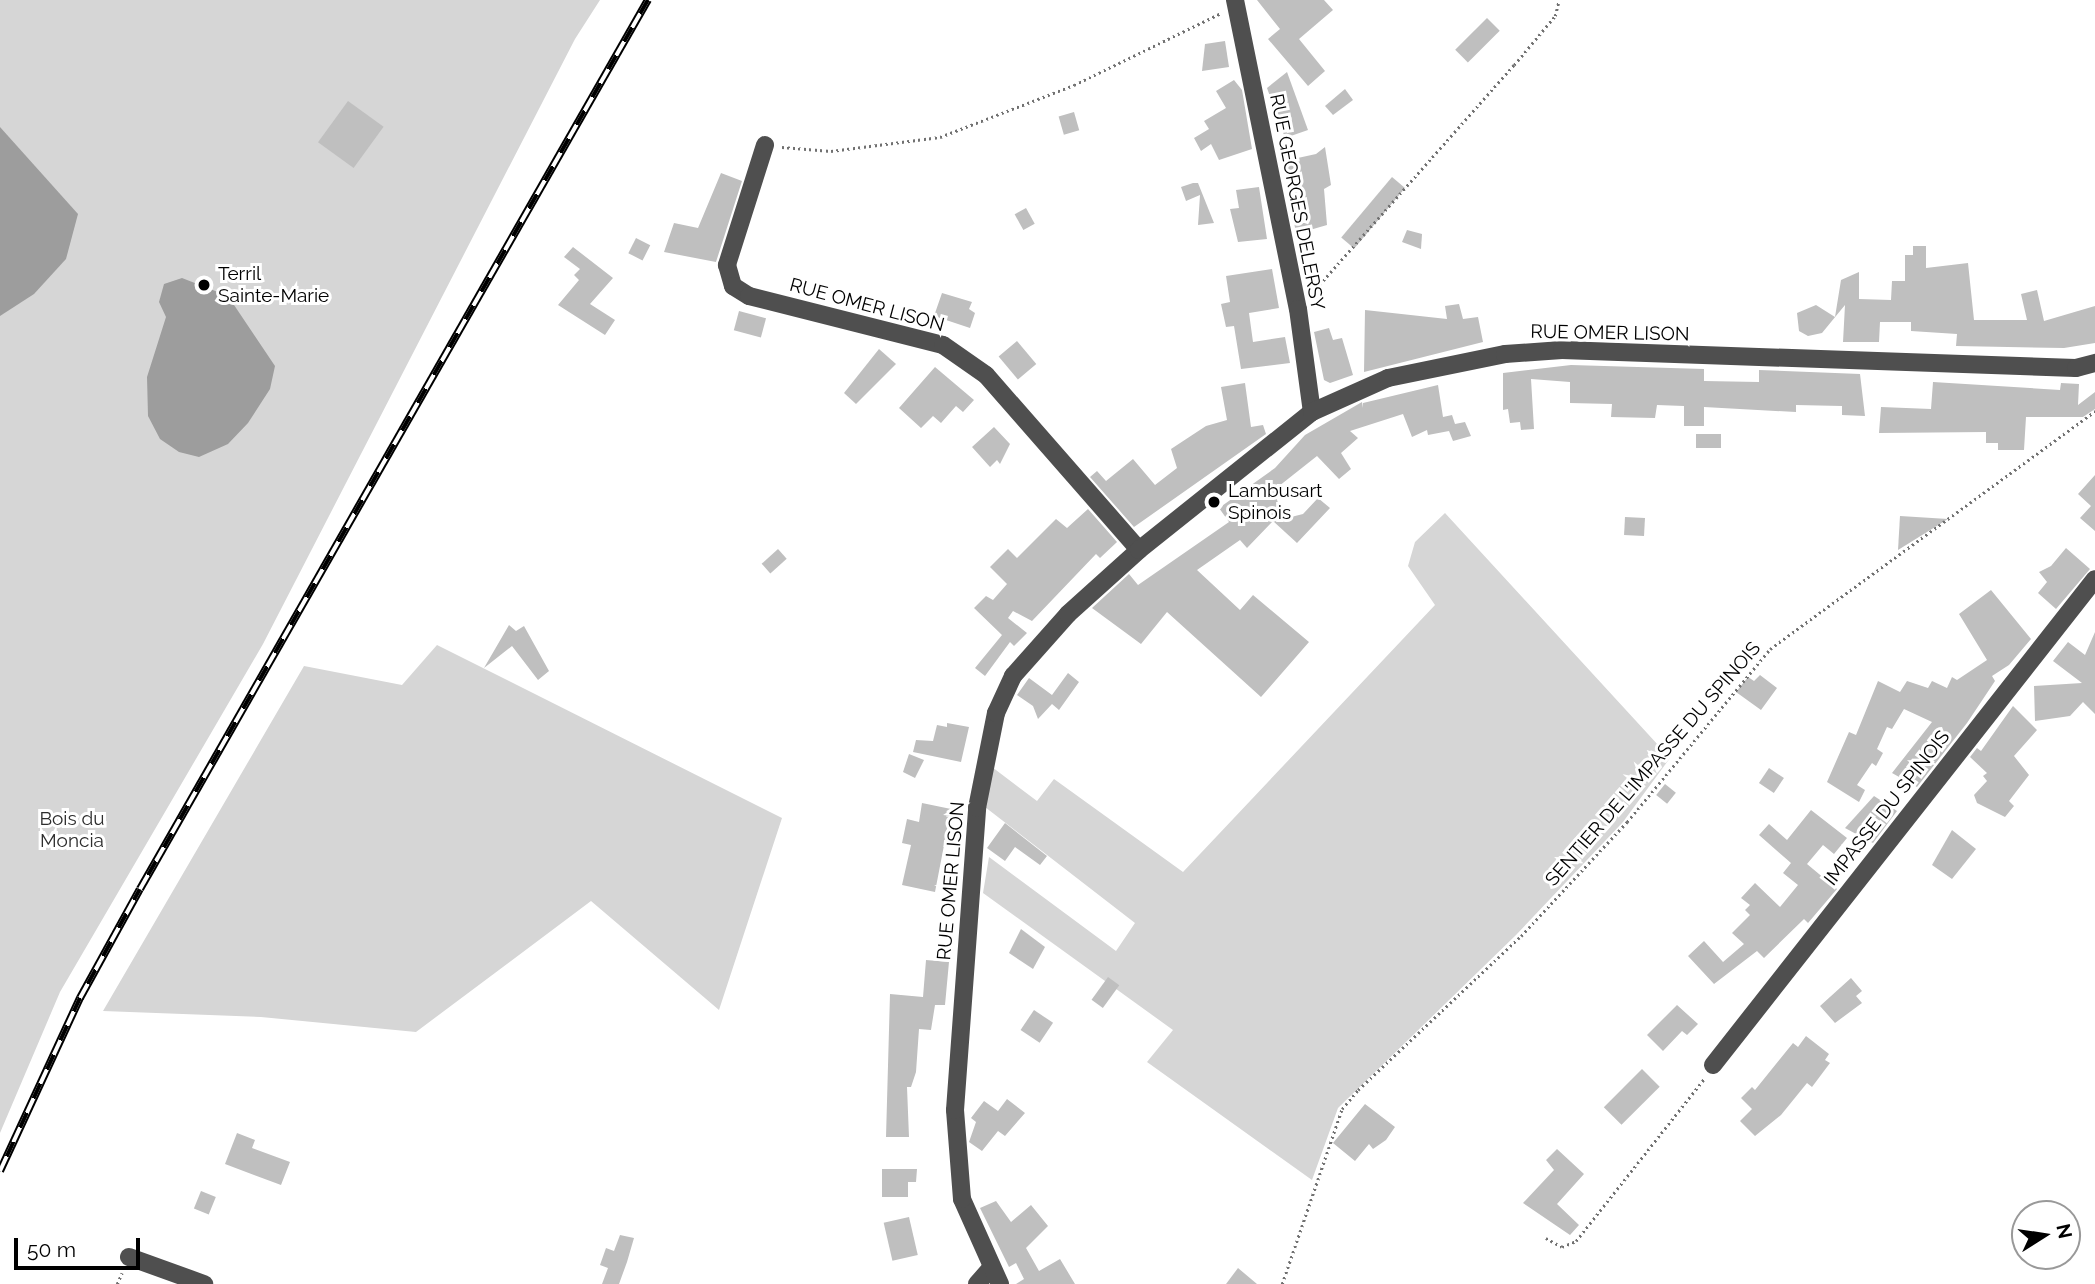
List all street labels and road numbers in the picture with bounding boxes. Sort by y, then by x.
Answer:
street label: RUE GEORGES DELERSY [1265,92,1329,312]
street label: RUE OMER LISON [787,273,947,337]
street label: RUE OMER LISON [1530,320,1690,346]
street label: SENTIER DE L'IMPASSE DU SPINOIS [1541,637,1765,891]
street label: IMPASSE DU SPINOIS [1819,726,1955,890]
street label: RUE OMER LISON [933,801,969,961]

